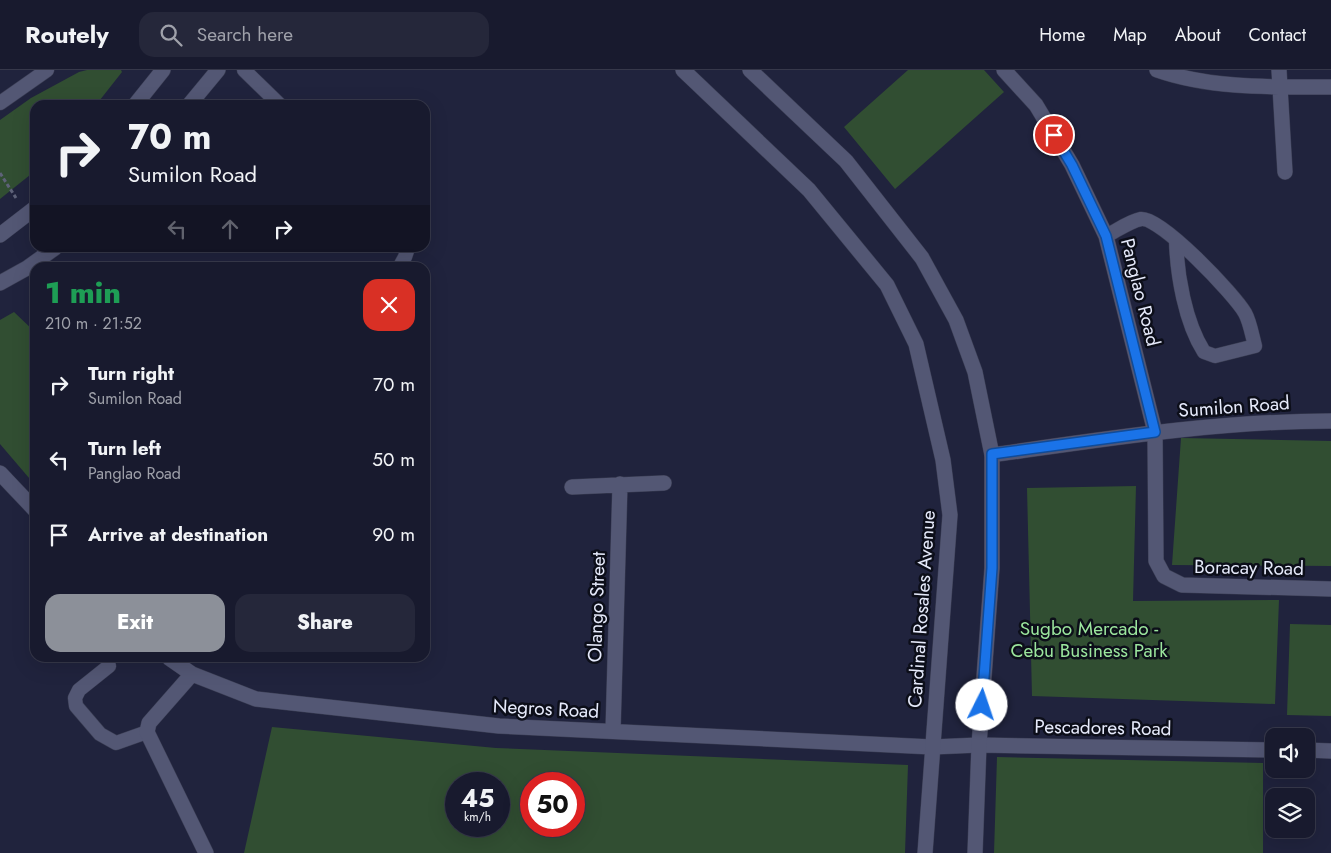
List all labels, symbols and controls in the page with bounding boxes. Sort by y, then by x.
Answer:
search box [139,12,489,57]
text: Routely [25,17,109,52]
icon: search [157,21,185,49]
text: Search here [197,21,293,48]
text: Home [1039,22,1085,48]
text: Map [1113,22,1147,48]
text: About [1175,22,1220,48]
text: Contact [1248,22,1306,48]
text: 70 m [128,112,211,162]
pin [1033,114,1075,156]
icon: right [45,120,110,185]
icon: arrive [1040,121,1068,149]
text: Sumilon Road [128,158,257,190]
icon: left [163,215,191,243]
icon: ahead [216,215,244,243]
icon: right [269,215,297,243]
street label: Panglao Road [1114,235,1167,349]
text: 1 min [45,271,121,314]
button: close [363,279,415,331]
text: 210 m · 21:52 [45,312,142,335]
text: Turn right [88,360,174,387]
icon: right [45,371,73,399]
text: 70 m [373,371,415,398]
text: Sumilon Road [88,387,182,410]
street label: Sumilon Road [1177,389,1291,424]
text: Turn left [88,435,161,462]
icon: left [45,446,73,474]
text: 50 m [372,446,415,473]
text: Panglao Road [88,462,181,485]
street label: Cardinal Rosales Avenue [901,509,942,709]
icon: arrive [45,521,73,549]
text: Arrive at destination [88,521,268,548]
text: 90 m [372,521,415,548]
street label: Olango Street [581,551,612,663]
street label: Boracay Road [1194,553,1304,582]
button: Exit [45,594,225,652]
button: Share [235,594,415,652]
park label: Sugbo Mercado - Cebu Business Park [1010,615,1168,664]
position arrow [955,678,1007,730]
street label: Negros Road [492,692,600,725]
street label: Pescadores Road [1034,713,1172,742]
map controls [1265,728,1315,838]
button: sound [1265,728,1315,778]
speed limit sign: 50 [520,772,585,837]
text: 45 [461,780,494,816]
button: layers [1265,788,1315,838]
text: km/h [464,808,491,826]

